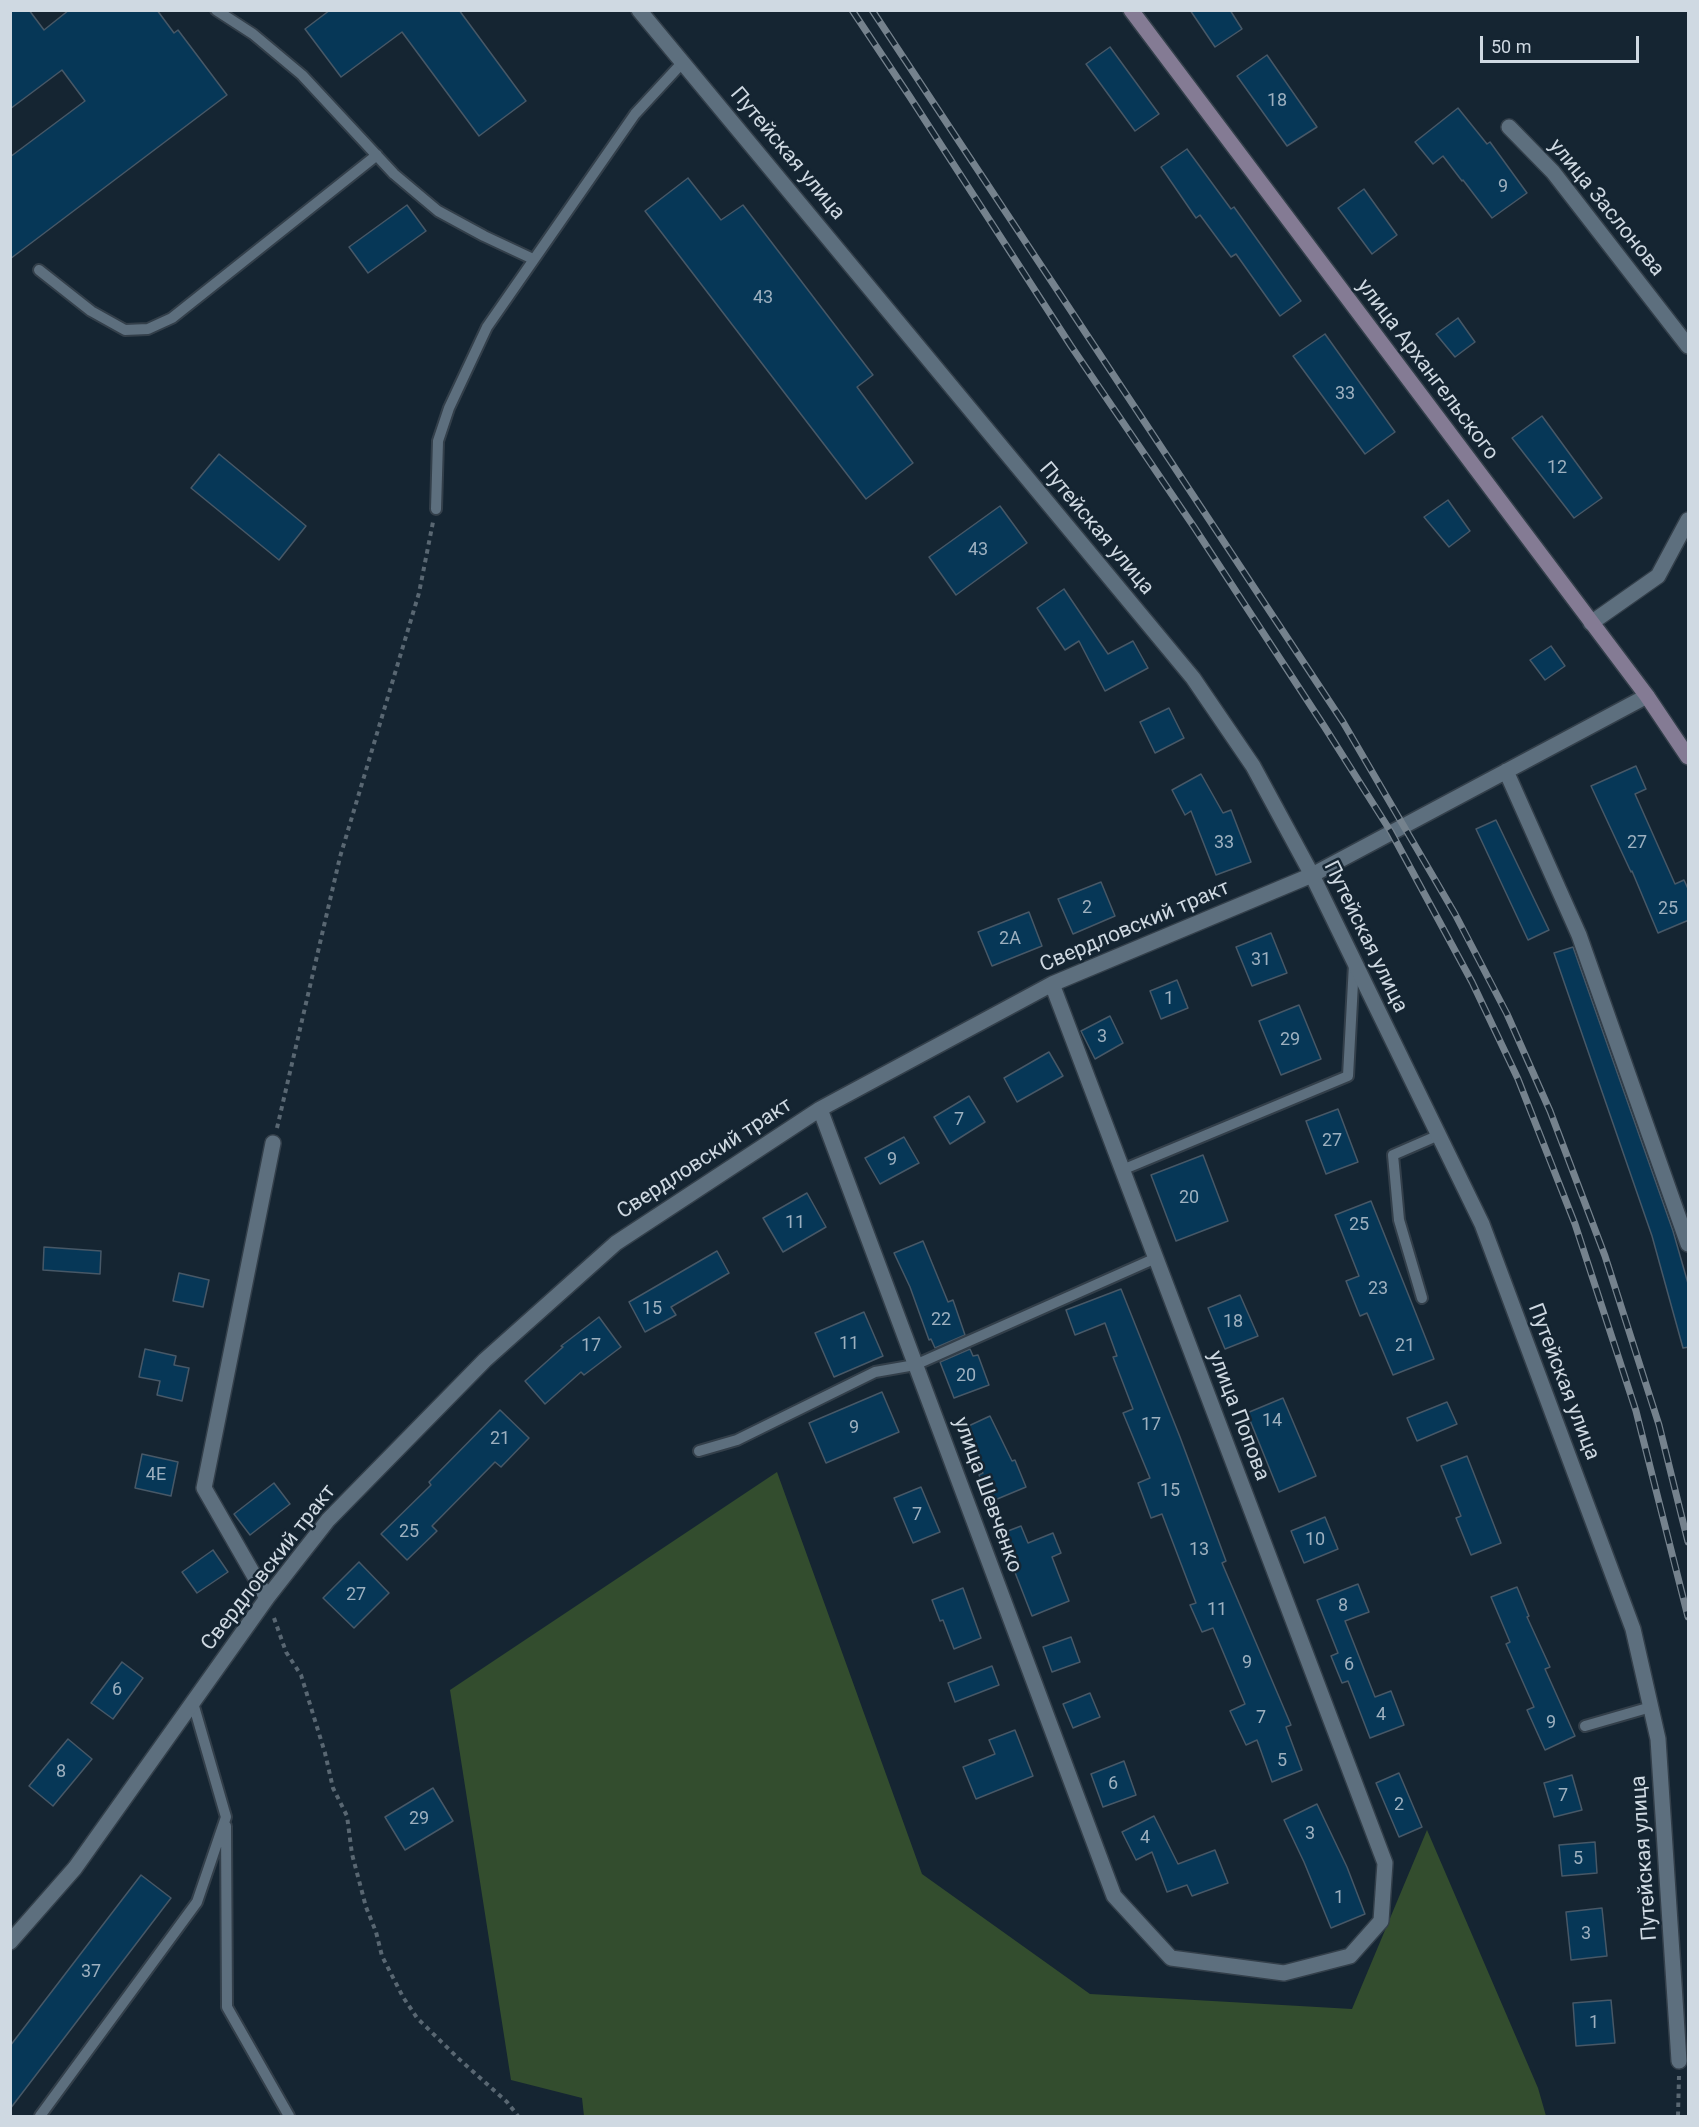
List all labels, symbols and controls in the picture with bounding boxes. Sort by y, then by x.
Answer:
scale bar [1483,24,1642,62]
text: 50 m [1491,36,1531,57]
street label: Путейская улица [724,82,850,226]
house number: 18 [1267,90,1287,112]
street label: улица Заслонова [1543,134,1669,282]
house number: 9 [1498,176,1508,198]
street label: улица Архангельского [1351,275,1503,465]
house number: 43 [753,287,773,309]
house number: 33 [1335,383,1355,405]
street label: Путейская улица [1033,457,1159,601]
house number: 12 [1547,457,1567,479]
house number: 43 [968,539,988,561]
house number: 33 [1214,832,1234,854]
house number: 27 [1627,832,1647,854]
street label: Путейская улица [1317,857,1413,1017]
street label: Свердловский тракт [1036,876,1234,978]
house number: 2 [1082,897,1092,919]
house number: 25 [1658,898,1678,920]
house number: 2А [999,928,1021,950]
house number: 31 [1251,949,1271,971]
house number: 1 [1164,988,1174,1010]
house number: 3 [1097,1026,1107,1048]
house number: 29 [1280,1029,1300,1051]
street label: Свердловский тракт [613,1093,797,1225]
house number: 7 [954,1109,964,1131]
house number: 27 [1322,1130,1342,1152]
house number: 9 [887,1149,897,1171]
house number: 20 [1179,1187,1199,1209]
house number: 11 [785,1212,805,1234]
house number: 25 [1349,1214,1369,1236]
house number: 23 [1368,1278,1388,1300]
house number: 15 [642,1298,662,1320]
street label: Путейская улица [1522,1300,1604,1464]
house number: 22 [931,1309,951,1331]
house number: 18 [1223,1311,1243,1333]
house number: 11 [839,1333,859,1355]
house number: 17 [581,1335,601,1357]
house number: 21 [1395,1335,1415,1357]
street label: улица Попова [1202,1347,1274,1485]
house number: 20 [956,1365,976,1387]
house number: 14 [1262,1410,1282,1432]
street label: улица Шевченко [947,1414,1027,1576]
house number: 17 [1141,1414,1161,1436]
house number: 9 [849,1417,859,1439]
house number: 21 [490,1428,510,1450]
house number: 4Е [146,1464,166,1486]
street label: Свердловский тракт [196,1480,342,1656]
house number: 15 [1160,1480,1180,1502]
house number: 7 [912,1504,922,1526]
house number: 25 [399,1521,419,1543]
house number: 10 [1305,1529,1325,1551]
house number: 13 [1189,1539,1209,1561]
house number: 27 [346,1584,366,1606]
house number: 8 [1338,1595,1348,1617]
house number: 11 [1207,1599,1227,1621]
house number: 9 [1242,1652,1252,1674]
house number: 6 [1344,1654,1354,1676]
house number: 6 [112,1679,122,1701]
house number: 4 [1376,1704,1386,1726]
house number: 7 [1256,1707,1266,1729]
house number: 9 [1546,1712,1556,1734]
house number: 5 [1277,1750,1287,1772]
house number: 8 [56,1761,66,1783]
house number: 6 [1108,1773,1118,1795]
street label: Путейская улица [1627,1775,1663,1941]
house number: 7 [1558,1785,1568,1807]
house number: 2 [1394,1794,1404,1816]
house number: 29 [409,1808,429,1830]
house number: 3 [1305,1823,1315,1845]
house number: 4 [1140,1827,1150,1849]
house number: 5 [1573,1848,1583,1870]
house number: 1 [1334,1887,1344,1909]
house number: 3 [1581,1923,1591,1945]
house number: 37 [81,1961,101,1983]
house number: 1 [1589,2012,1599,2034]

